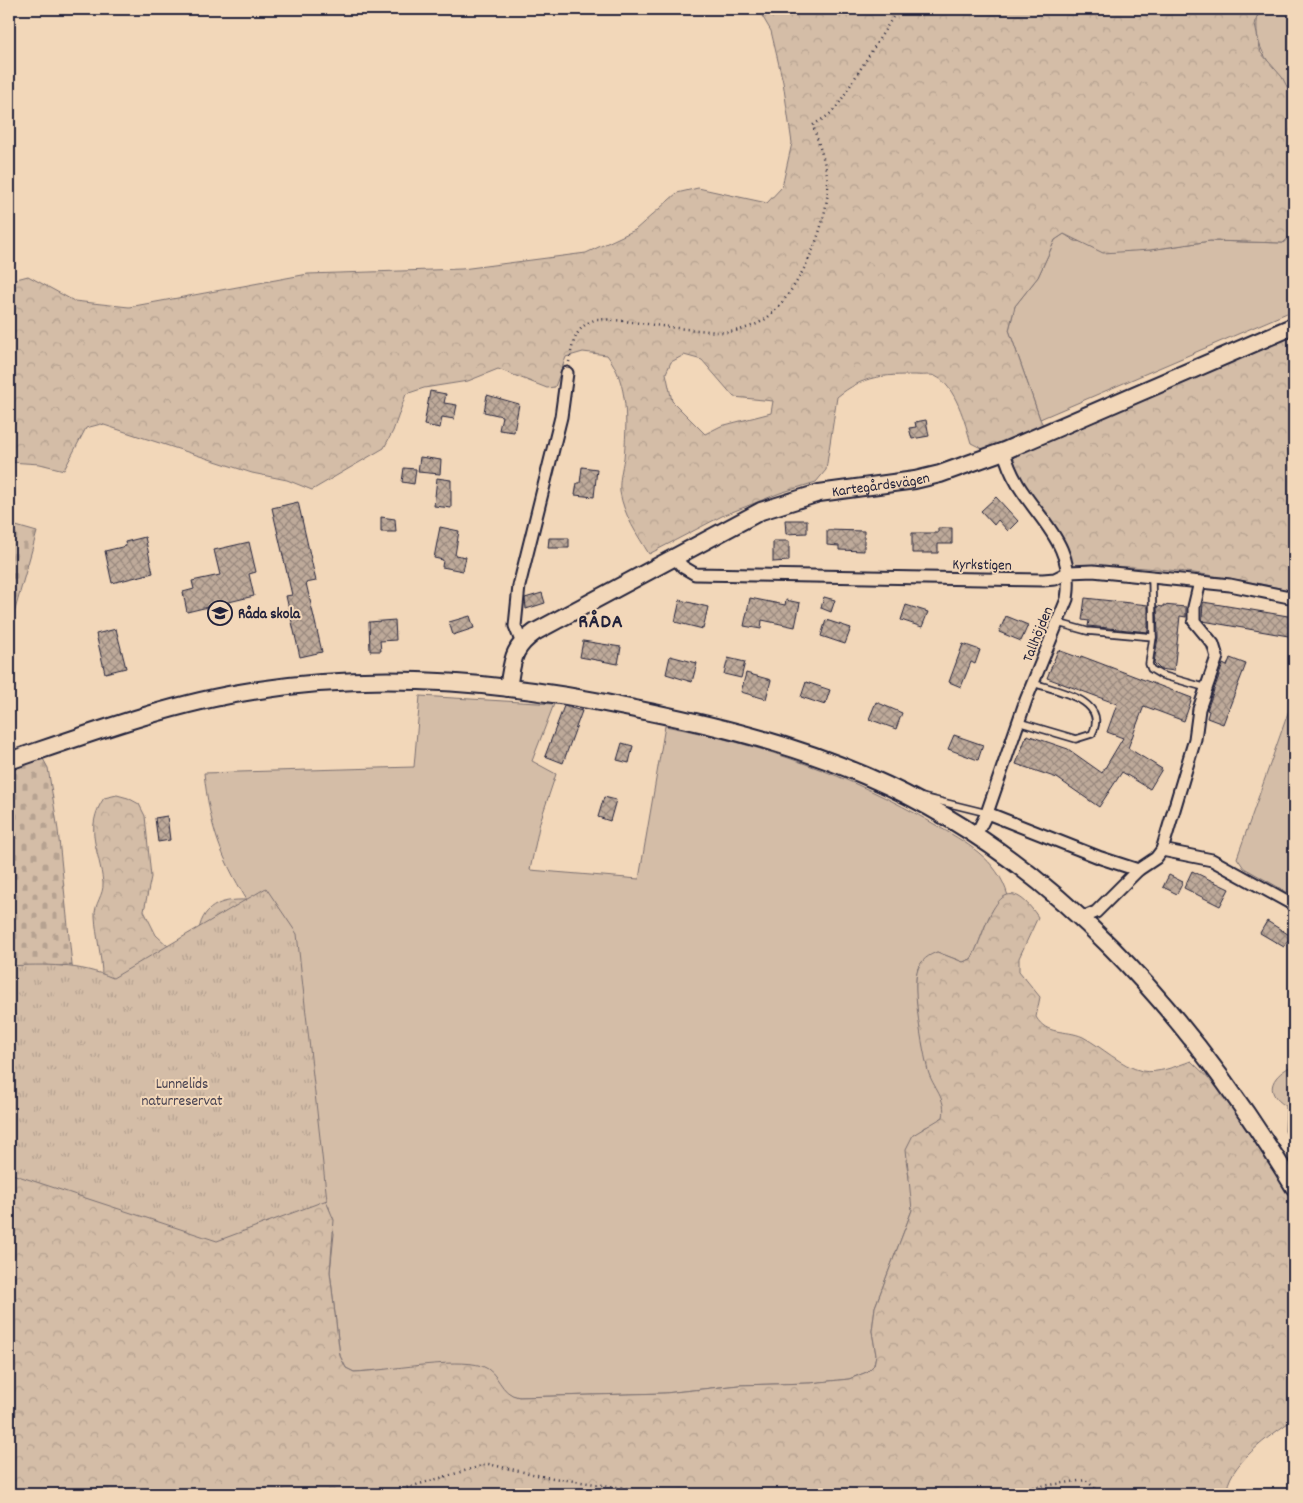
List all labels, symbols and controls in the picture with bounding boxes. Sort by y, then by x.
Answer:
street label: Kartegårdsvägen [831,468,932,504]
street label: Kyrkstigen [952,554,1012,578]
school or university icon: Råda skola [207,600,233,626]
place label: Råda skola [238,604,301,626]
street label: Tallhöjden [1018,604,1060,666]
district label: RÅDA [578,609,624,637]
park label: Lunnelids naturreservat [141,1074,223,1113]

